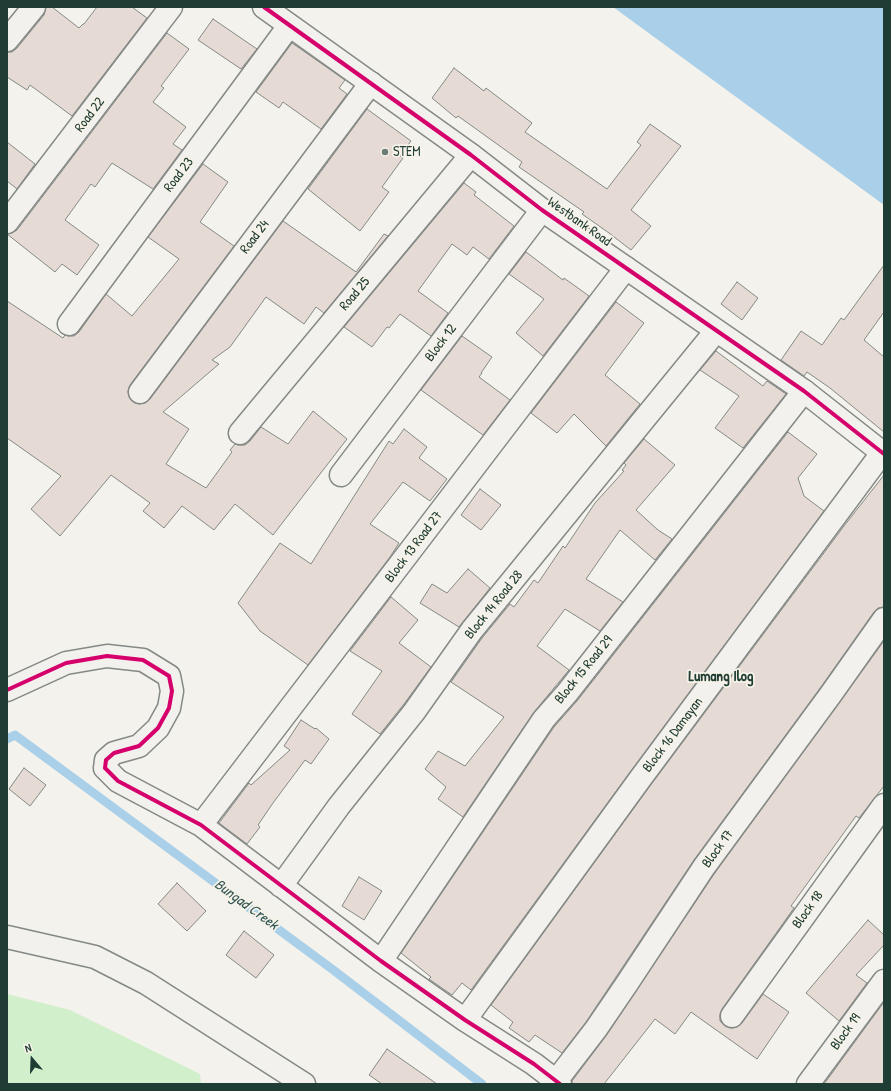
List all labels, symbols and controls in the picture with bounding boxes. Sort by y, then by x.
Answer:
street label: Road 22 [71,94,109,136]
place label: STEM [393,144,420,160]
marker: STEM [380,147,390,157]
street label: Road 23 [161,154,197,196]
street label: Westbank Road [544,194,614,250]
street label: Road 24 [237,217,273,257]
street label: Road 25 [336,274,374,314]
street label: Block 12 [421,321,461,365]
street label: Block 13 Road 27 [382,508,446,586]
street label: Block 14 Road 28 [461,567,527,643]
street label: Block 15 Road 29 [551,632,617,708]
district label: Lumang Ilog [689,668,753,686]
street label: Block 16 Damayan [639,694,707,776]
street label: Block 17 [699,827,737,871]
water label: Bungad Creek [211,876,281,934]
street label: Block 18 [789,888,827,932]
street label: Block 19 [827,1010,865,1054]
north arrow [12,1039,52,1079]
text: N [23,1040,33,1055]

